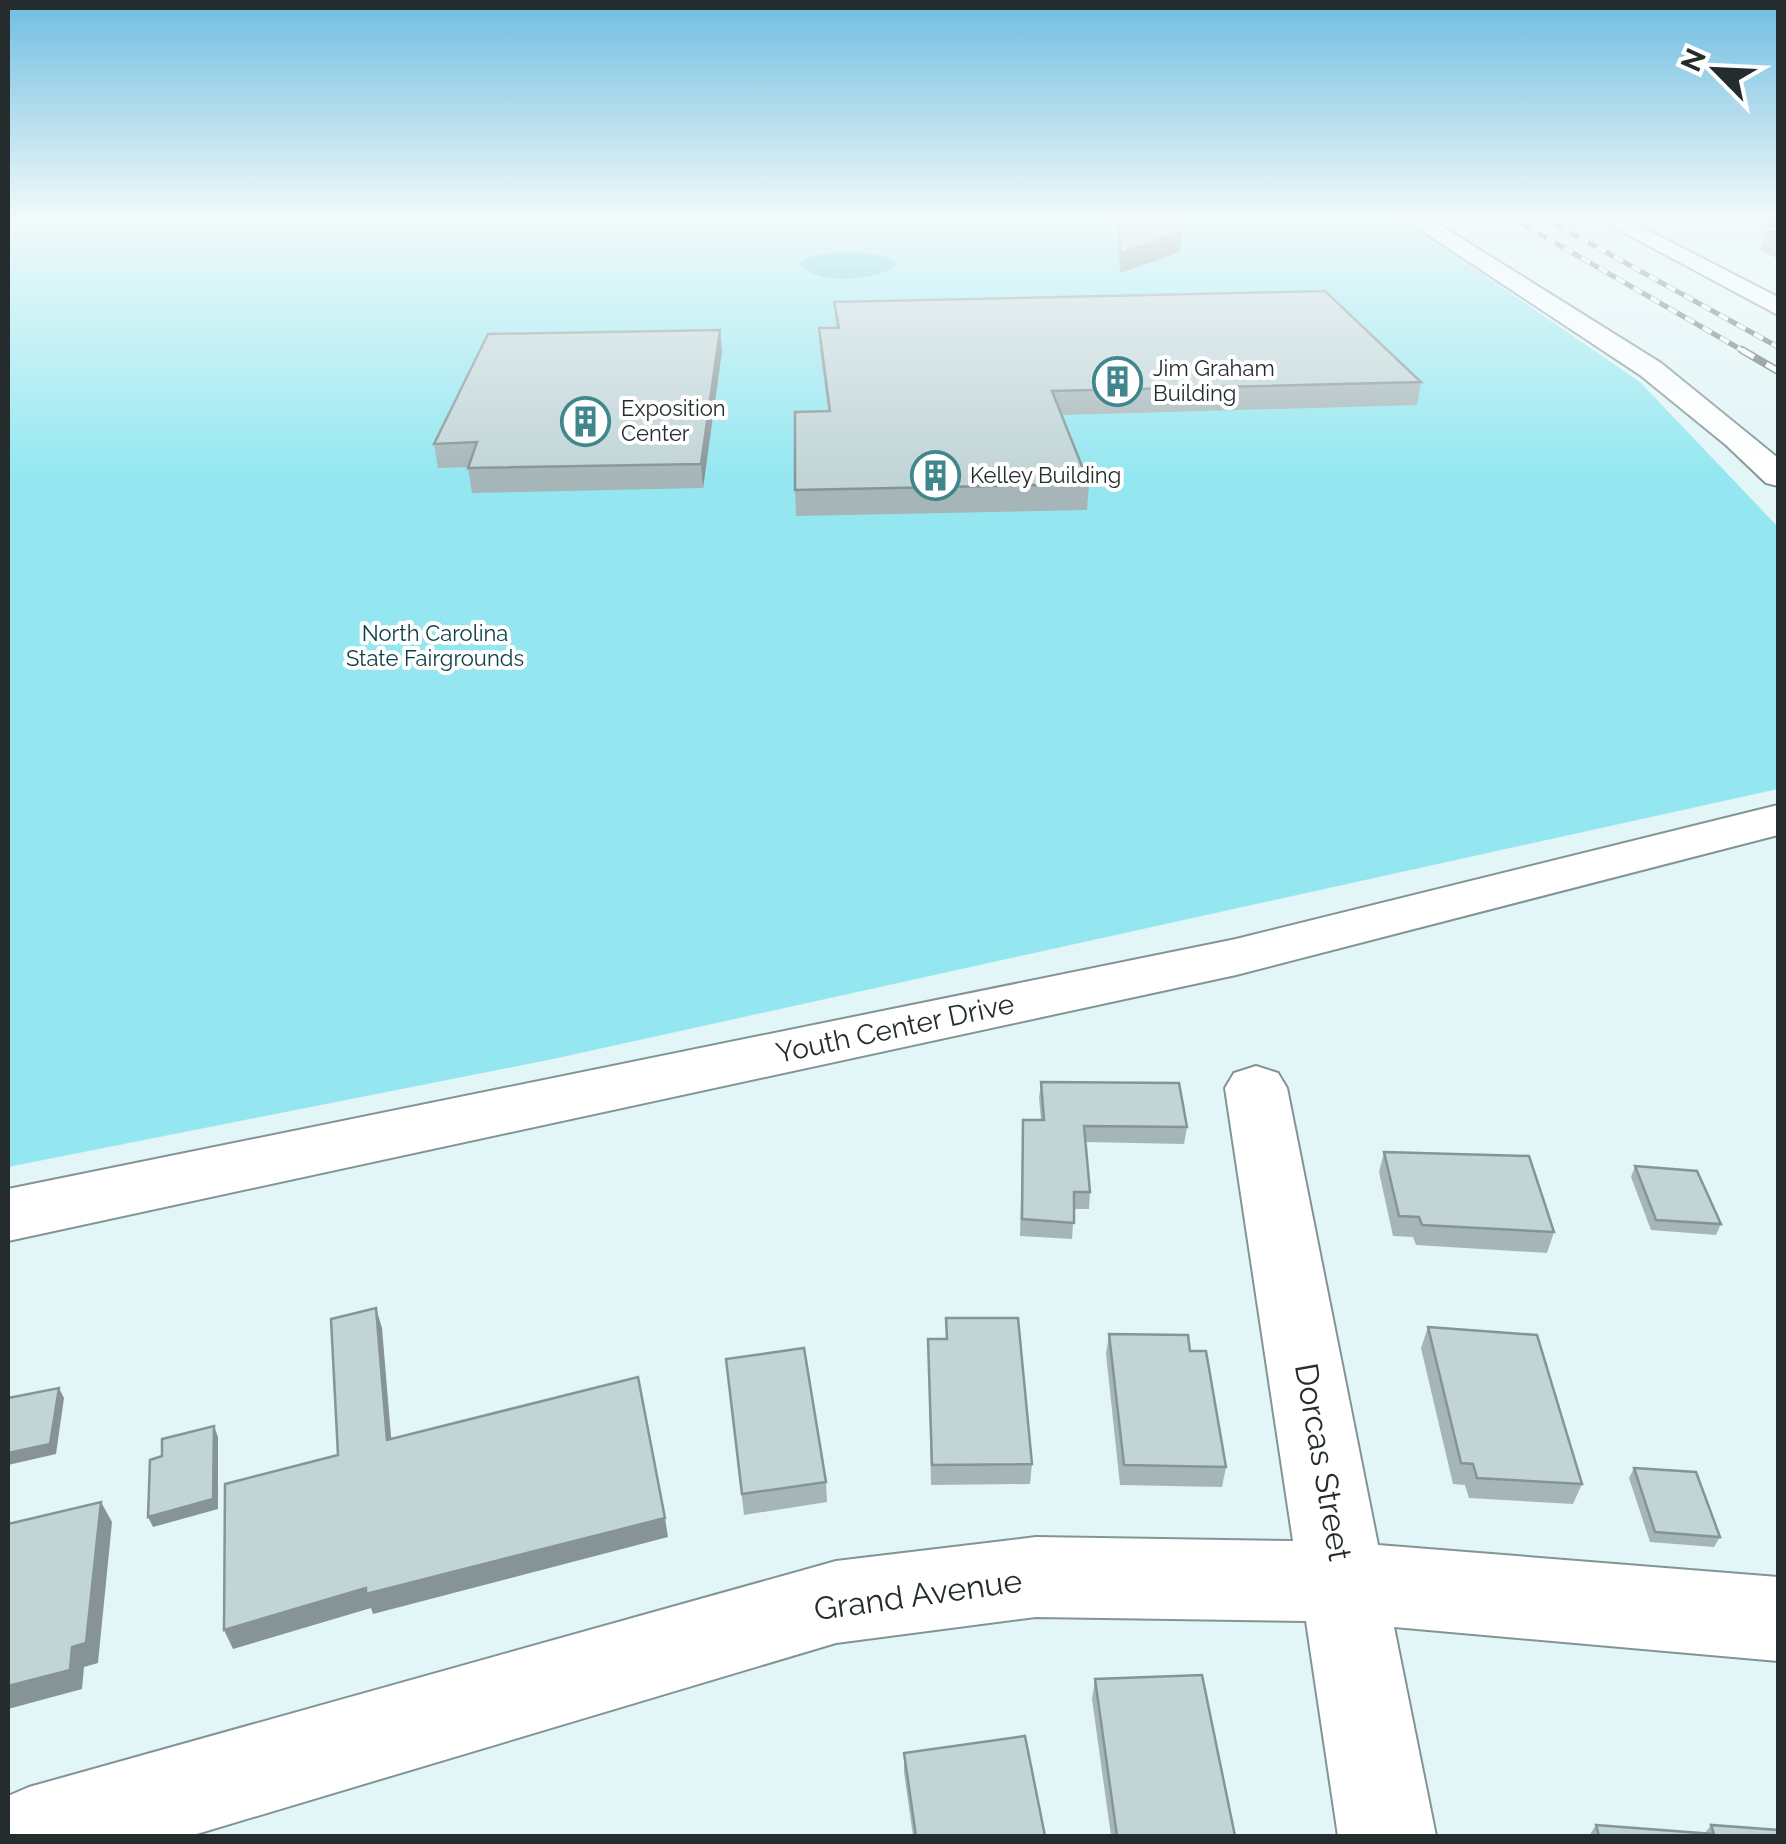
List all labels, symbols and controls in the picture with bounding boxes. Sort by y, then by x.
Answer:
north arrow [1666,20,1766,120]
text: N [1674,44,1713,77]
building icon: Jim Graham Building [1092,355,1144,407]
place label: Jim Graham Building [1153,355,1275,406]
building icon: Exposition Center [560,395,612,447]
place label: Exposition Center [621,395,726,446]
building icon: Kelley Building [909,449,961,501]
place label: Kelley Building [970,462,1121,488]
park label: North Carolina State Fairgrounds [346,620,524,671]
street label: Youth Center Drive [773,987,1017,1070]
street label: Dorcas Street [1288,1360,1359,1564]
street label: Grand Avenue [812,1562,1024,1627]

